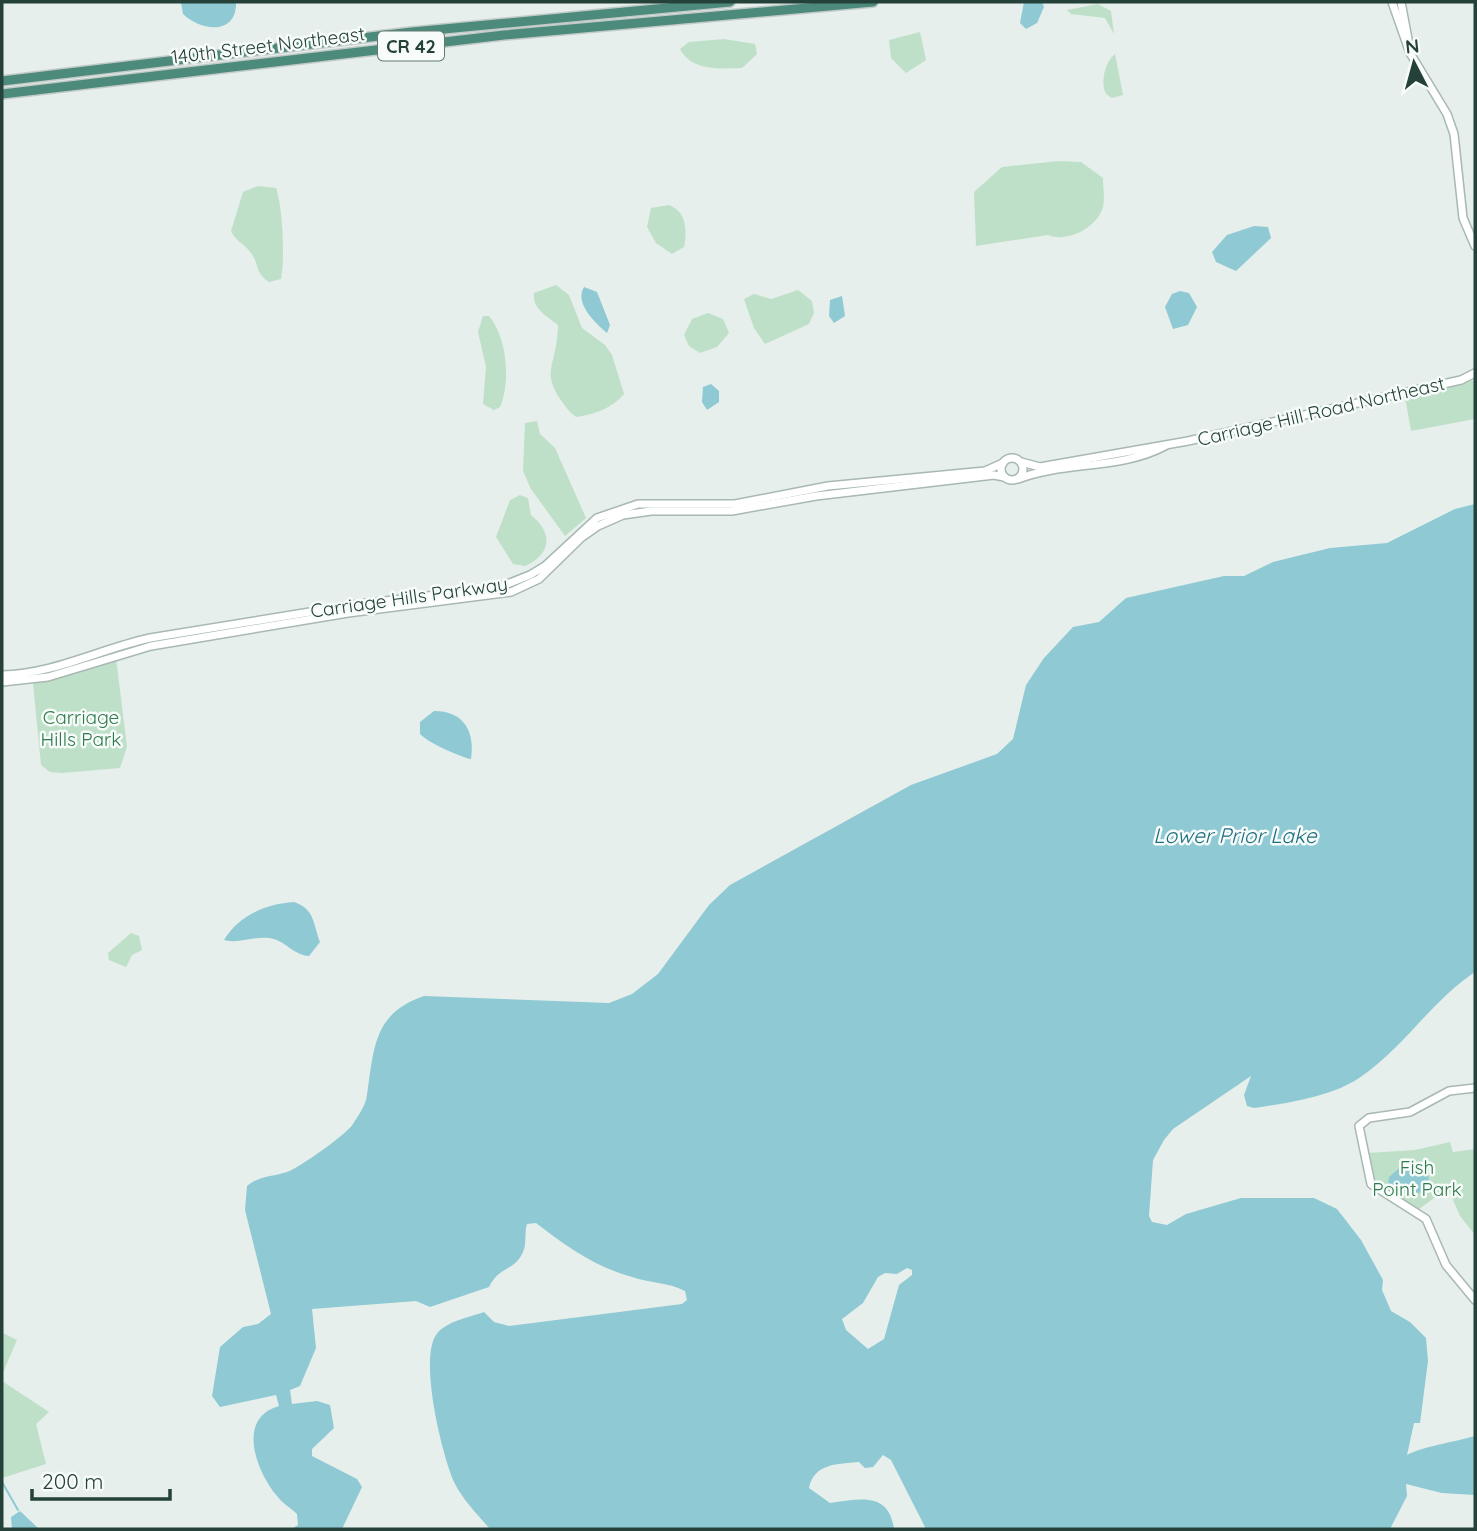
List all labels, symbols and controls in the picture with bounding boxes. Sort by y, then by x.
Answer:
street label: 140th Street Northeast [170,21,366,69]
north arrow [1379,28,1449,98]
road number: CR 42 [378,32,444,60]
text: N [1404,33,1420,59]
street label: Carriage Hill Road Northeast [1195,371,1447,451]
street label: Carriage Hills Parkway [309,571,509,623]
park label: Carriage Hills Park [41,705,121,751]
water label: Lower Prior Lake [1153,822,1318,848]
park label: Fish Point Park [1372,1155,1462,1201]
scale bar [32,1458,170,1502]
text: 200 m [42,1468,104,1494]

